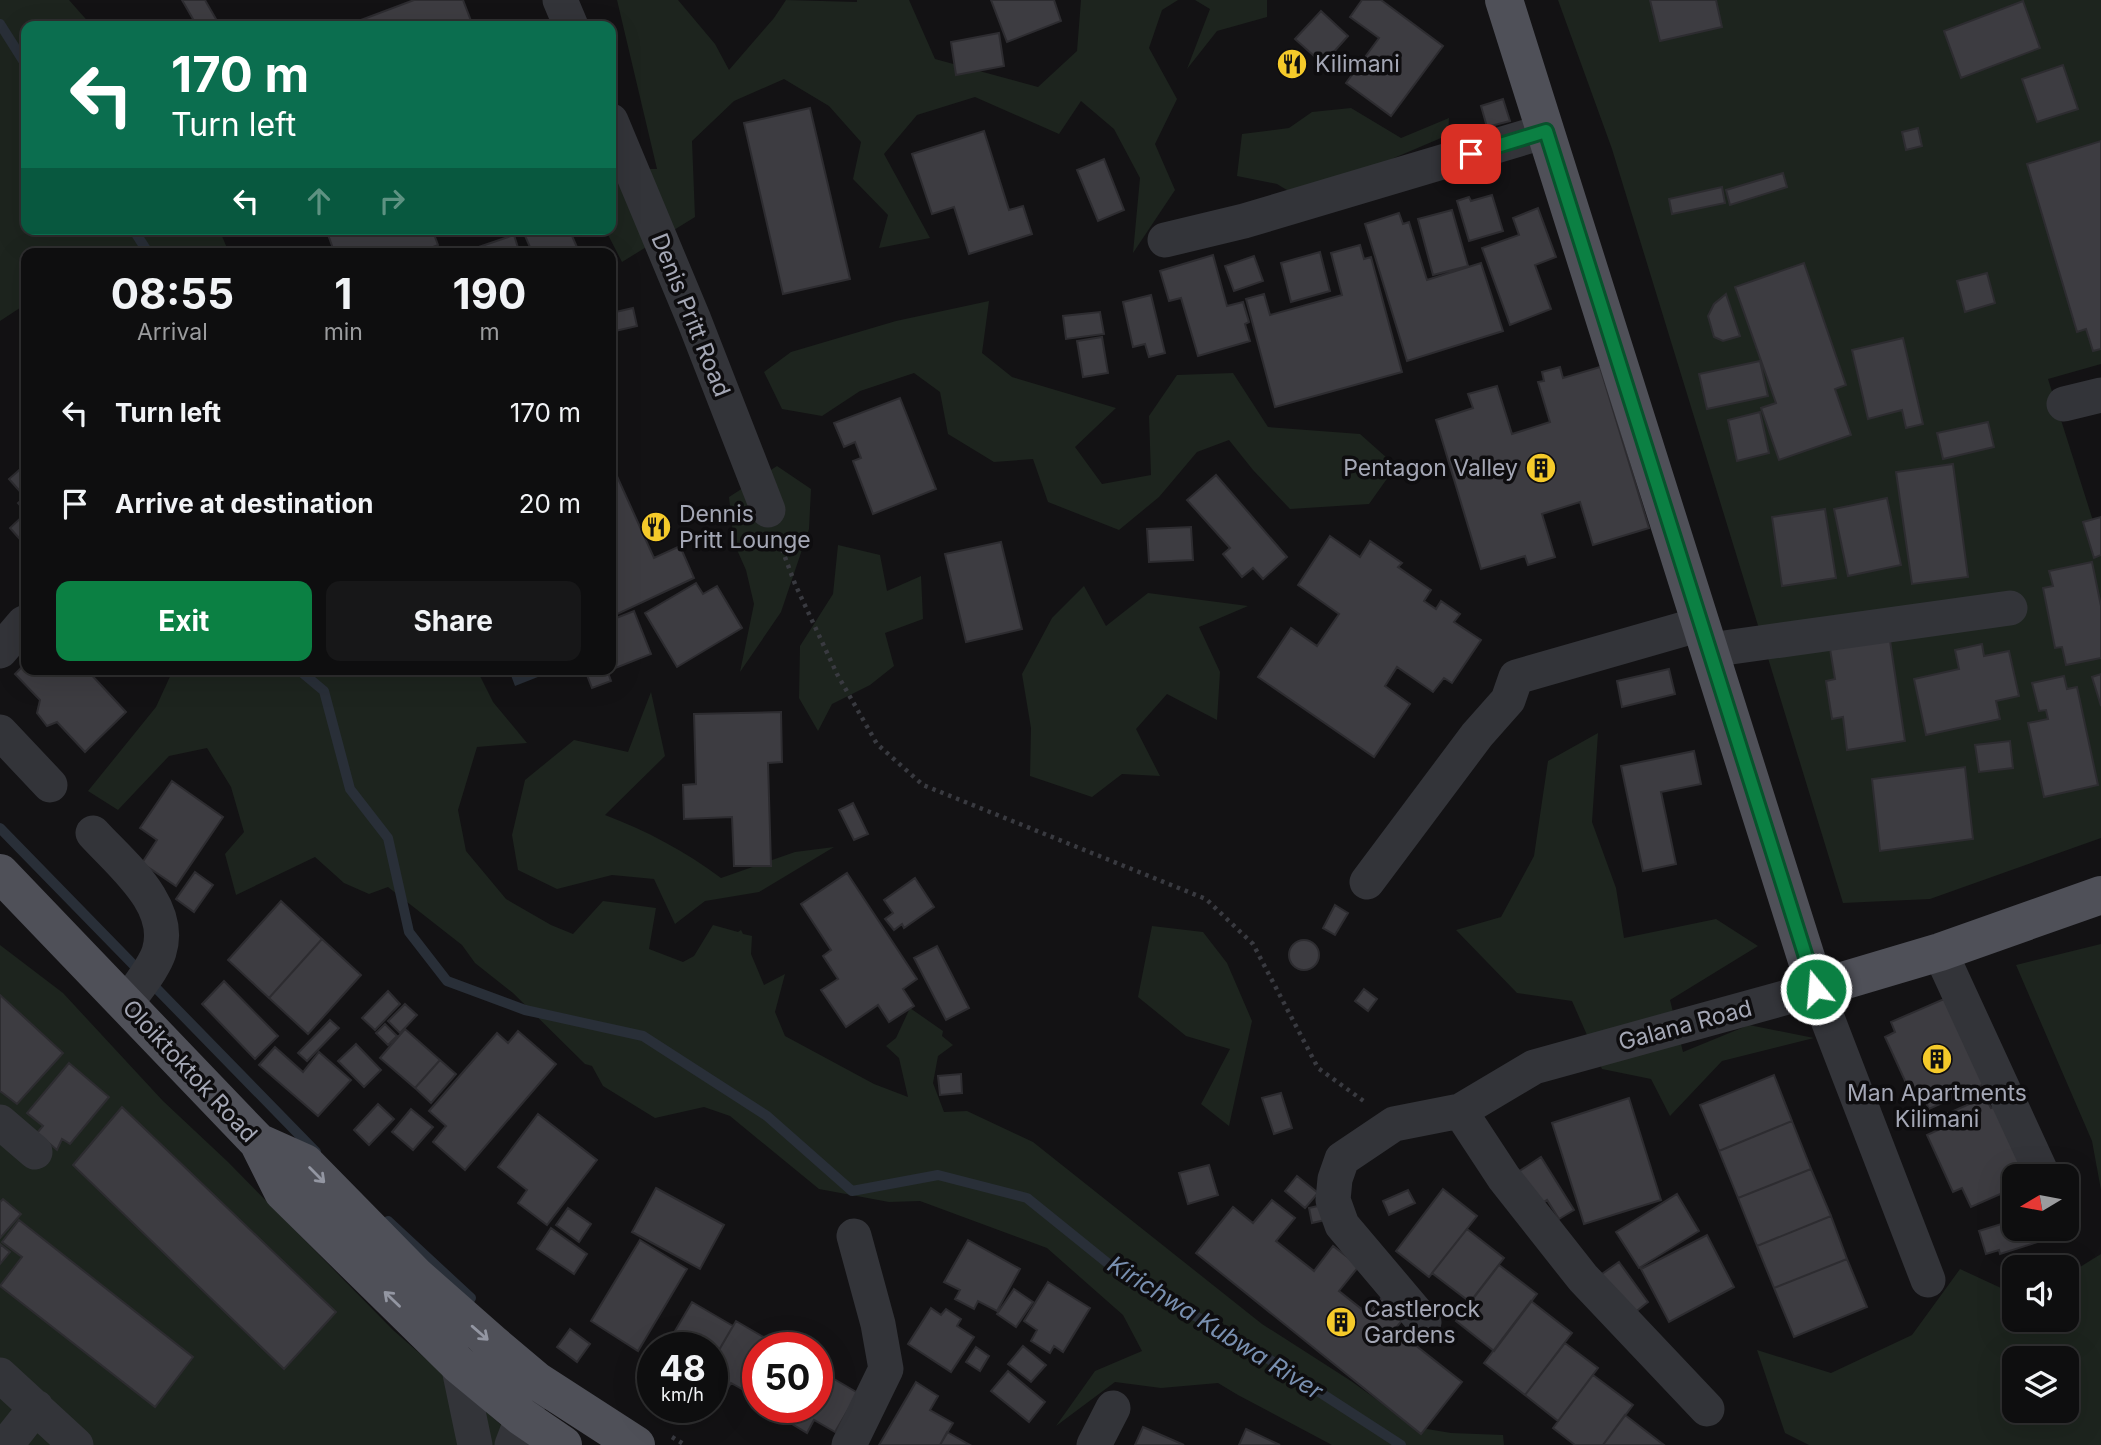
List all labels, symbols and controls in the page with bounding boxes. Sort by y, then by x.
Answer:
text: 170 m [171,45,309,104]
restaurant icon: Kilimani [1275,47,1309,81]
icon: left [56,49,147,140]
place label: Kilimani [1315,50,1400,78]
text: Turn left [171,105,296,144]
pin [1441,124,1501,184]
icon: arrive [1452,135,1490,173]
icon: left [227,182,265,220]
icon: ahead [300,182,338,220]
icon: right [373,182,411,220]
street label: Denis Pritt Road [646,229,736,401]
text: 08:55 [111,268,234,319]
text: 1 [334,268,352,319]
text: 190 [453,268,526,319]
text: Arrival [137,318,208,346]
text: min [324,318,363,346]
text: m [479,318,500,346]
icon: left [56,394,94,432]
text: Turn left [115,397,221,428]
text: 170 m [510,397,581,428]
building icon: Pentagon Valley [1524,451,1558,485]
place label: Pentagon Valley [1343,454,1518,482]
icon: arrive [56,485,94,523]
text: Arrive at destination [115,488,374,519]
text: 20 m [519,488,581,519]
place label: Dennis Pritt Lounge [679,500,811,554]
restaurant icon: Dennis Pritt Lounge [639,510,673,544]
button: Exit [56,581,312,661]
button: Share [326,581,581,661]
position arrow [1779,952,1853,1026]
street label: Oloiktoktok Road [117,994,263,1148]
street label: Galana Road [1615,994,1755,1056]
building icon: Man Apartments Kilimani [1920,1042,1954,1076]
place label: Man Apartments Kilimani [1847,1079,2027,1133]
north arrow [2002,1164,2079,1241]
map controls [2002,1164,2079,1423]
one-way arrow [308,1166,325,1183]
water label: Kirichwa Kubwa River [1103,1250,1329,1406]
button: sound [2002,1255,2079,1332]
one-way arrow [384,1290,401,1307]
place label: Castlerock Gardens [1364,1295,1481,1349]
building icon: Castlerock Gardens [1324,1305,1358,1339]
one-way arrow [471,1325,489,1341]
speed limit sign: 50 [742,1332,833,1423]
button: layers [2002,1346,2079,1423]
text: 48 [659,1347,706,1389]
text: km/h [661,1384,704,1405]

